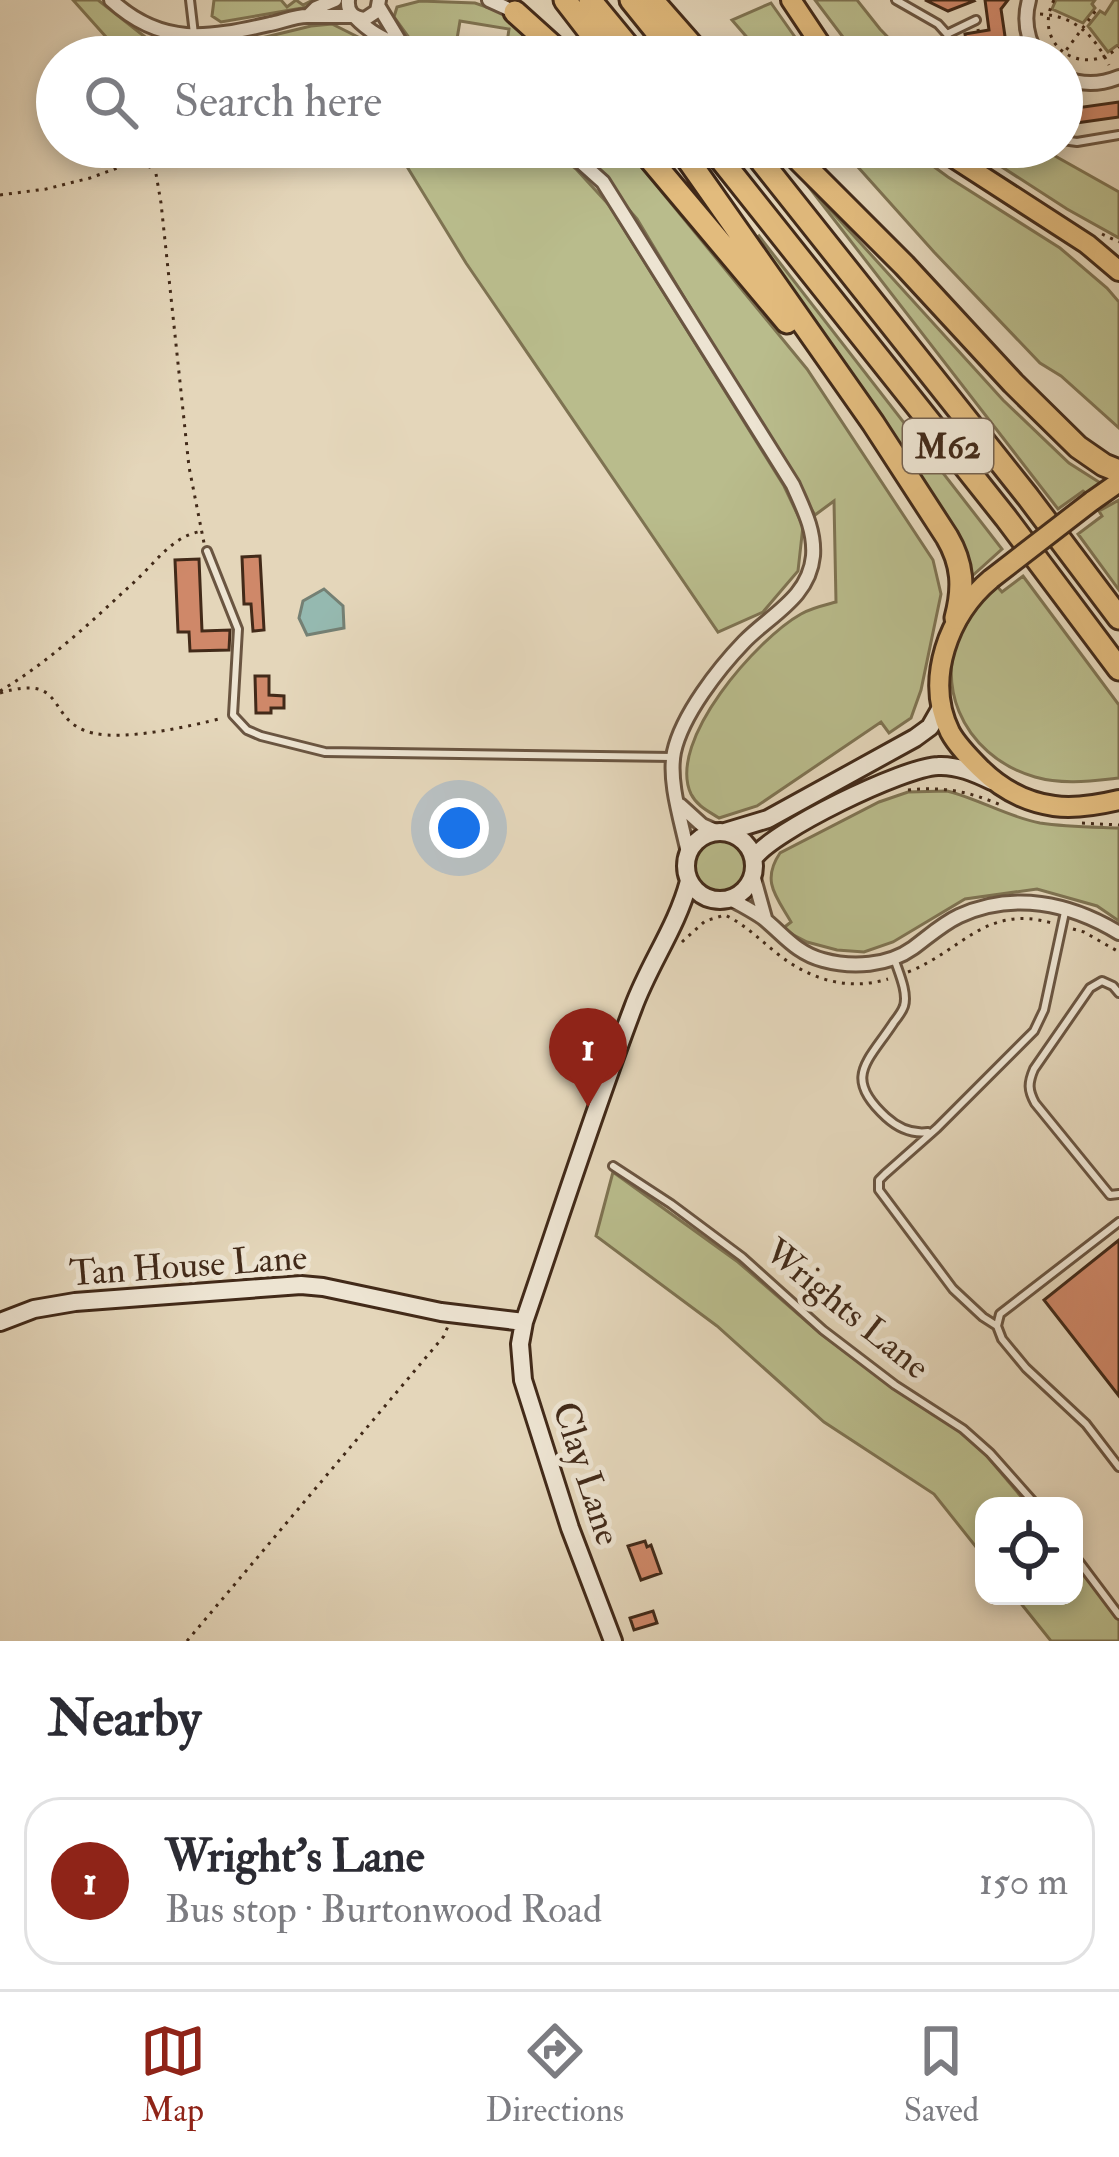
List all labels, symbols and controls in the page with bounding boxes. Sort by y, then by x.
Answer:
search box [36,36,1083,168]
icon: search [78,69,144,135]
text: Search here [174,74,382,130]
road number: M62 [903,419,993,473]
your location [429,798,489,858]
pin: 1 [549,1008,627,1107]
street label: Wrights Lane [755,1228,939,1389]
street label: Tan House Lane [68,1235,308,1296]
street label: Clay Lane [542,1396,631,1551]
map controls [975,1497,1083,1605]
button: locate [975,1497,1083,1605]
text: Nearby [48,1687,201,1751]
text: Wright's Lane [165,1829,425,1885]
text: 1 [83,1857,97,1906]
text: 150 m [979,1857,1068,1906]
text: Bus stop · Burtonwood Road [165,1885,602,1934]
tab: Map [140,2018,206,2131]
tab: Directions [486,2018,624,2131]
tab: Saved [904,2018,979,2131]

